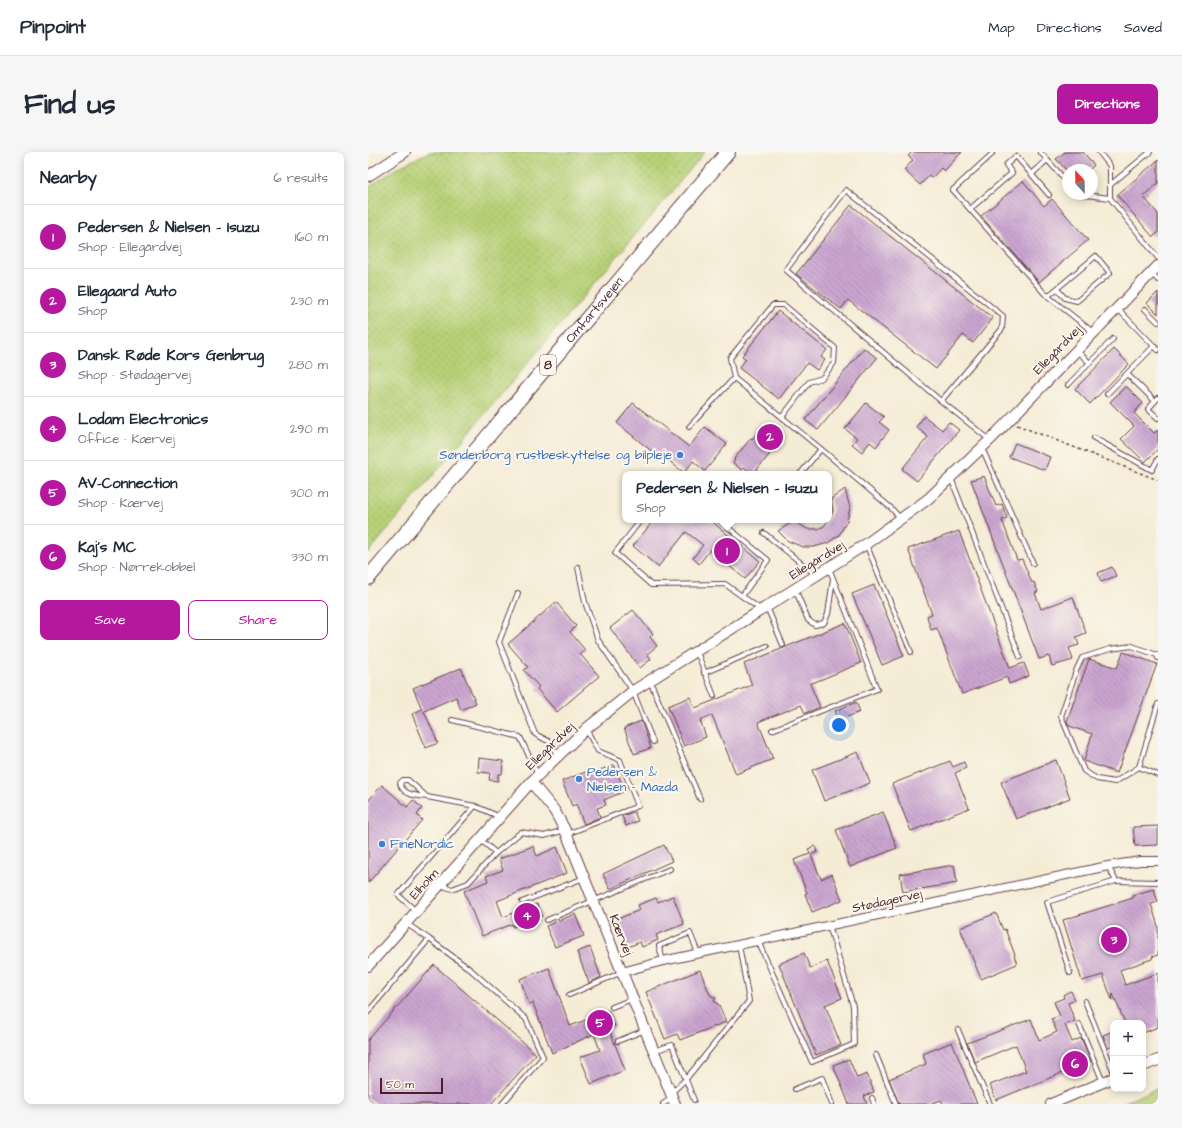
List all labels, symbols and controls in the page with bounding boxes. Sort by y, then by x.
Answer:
text: Pinpoint [20,14,86,41]
text: Map [988,18,1015,38]
text: Directions [1037,18,1102,38]
text: Saved [1124,18,1162,38]
button: Directions [1057,84,1158,124]
text: Find us [24,85,115,124]
north arrow [1062,164,1098,200]
text: Nearby [40,166,97,190]
text: 6 results [273,169,328,187]
text: Pedersen & Nielsen - Isuzu [78,217,259,238]
text: 1 [52,228,54,246]
text: 160 m [295,228,328,246]
text: Shop · Ellegårdvej [78,238,182,256]
street label: Omfartsvejen [561,272,628,347]
text: Ellegaard Auto [78,281,176,302]
text: 2 [49,292,57,310]
text: 230 m [290,292,328,310]
text: Shop [78,302,107,320]
street label: Ellegårdvej [1029,321,1086,379]
text: Dansk Røde Kors Genbrug [78,345,264,366]
road number: 8 [540,355,556,375]
text: 3 [50,356,56,374]
text: 280 m [289,356,328,374]
text: Shop · Stødagervej [78,366,191,384]
text: Lodam Electronics [78,409,208,430]
text: 4 [49,420,57,438]
text: 290 m [290,420,328,438]
pin: 2 [757,422,783,452]
text: Office · Kærvej [78,430,175,448]
place label: Sønderborg rustbeskyttelse og bilpleje [439,446,672,465]
marker: Sønderborg rustbeskyttelse og bilpleje [675,450,685,460]
popup [622,471,832,523]
text: AV-Connection [78,473,178,494]
text: Pedersen & Nielsen - Isuzu [636,478,818,499]
text: 5 [48,484,58,502]
text: 300 m [290,484,328,502]
text: Shop · Kærvej [78,494,163,512]
text: Shop [636,499,666,517]
pin: 1 [714,536,740,566]
street label: Ellegårdvej [786,536,849,585]
text: Kaj's MC [78,537,136,558]
text: 6 [49,548,57,566]
text: 330 m [291,548,328,566]
text: Shop · Nørrekobbel [78,558,195,576]
button: Save [40,600,180,640]
button: Share [188,600,328,640]
your location [829,715,849,735]
street label: Ellegårdvej [521,717,580,775]
place label: Pedersen & Nielsen - Mazda [587,763,678,796]
marker: Pedersen & Nielsen - Mazda [574,774,584,784]
place label: FineNordic [390,835,454,853]
marker: FineNordic [377,839,387,849]
street label: Elholm [405,864,443,903]
street label: Stødagervej [850,885,925,918]
pin: 4 [514,901,540,931]
street label: Kærvej [605,912,638,959]
pin: 3 [1101,925,1127,955]
pin: 5 [587,1008,613,1038]
map controls [1110,1020,1146,1092]
button: + [1110,1020,1146,1056]
pin: 6 [1062,1049,1088,1079]
button: − [1110,1056,1146,1092]
scale bar [380,1076,443,1095]
text: 50 m [386,1077,414,1092]

